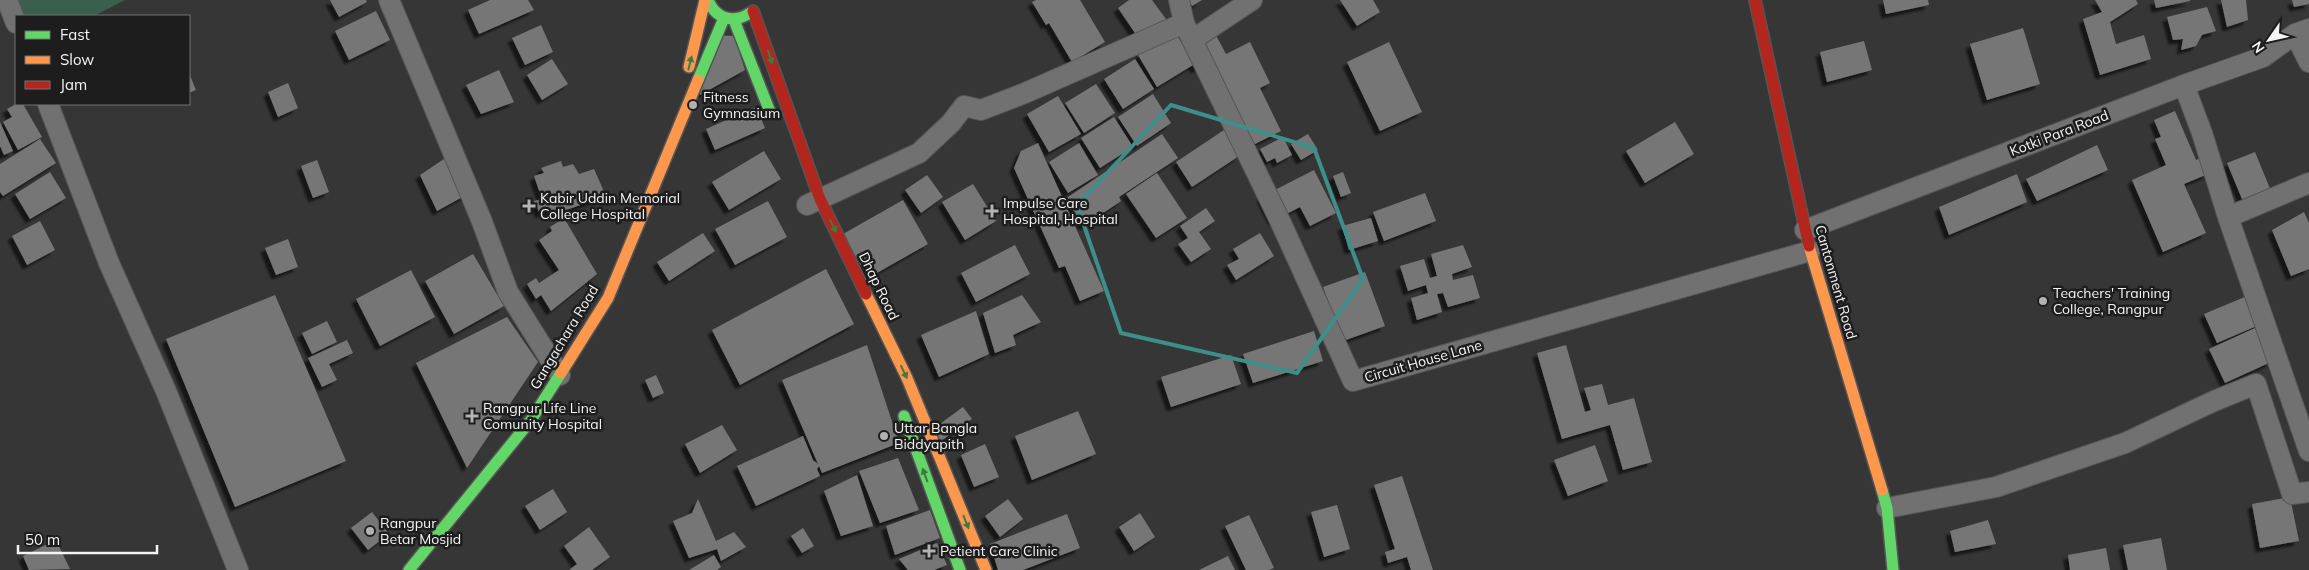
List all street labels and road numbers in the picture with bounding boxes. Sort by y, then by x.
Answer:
street label: Kotki Para Road [2007,106,2111,160]
street label: Cantonment Road [1811,223,1861,341]
street label: Dhap Road [855,249,903,323]
street label: Gangachara Road [526,282,602,392]
street label: Circuit House Lane [1362,336,1484,386]

